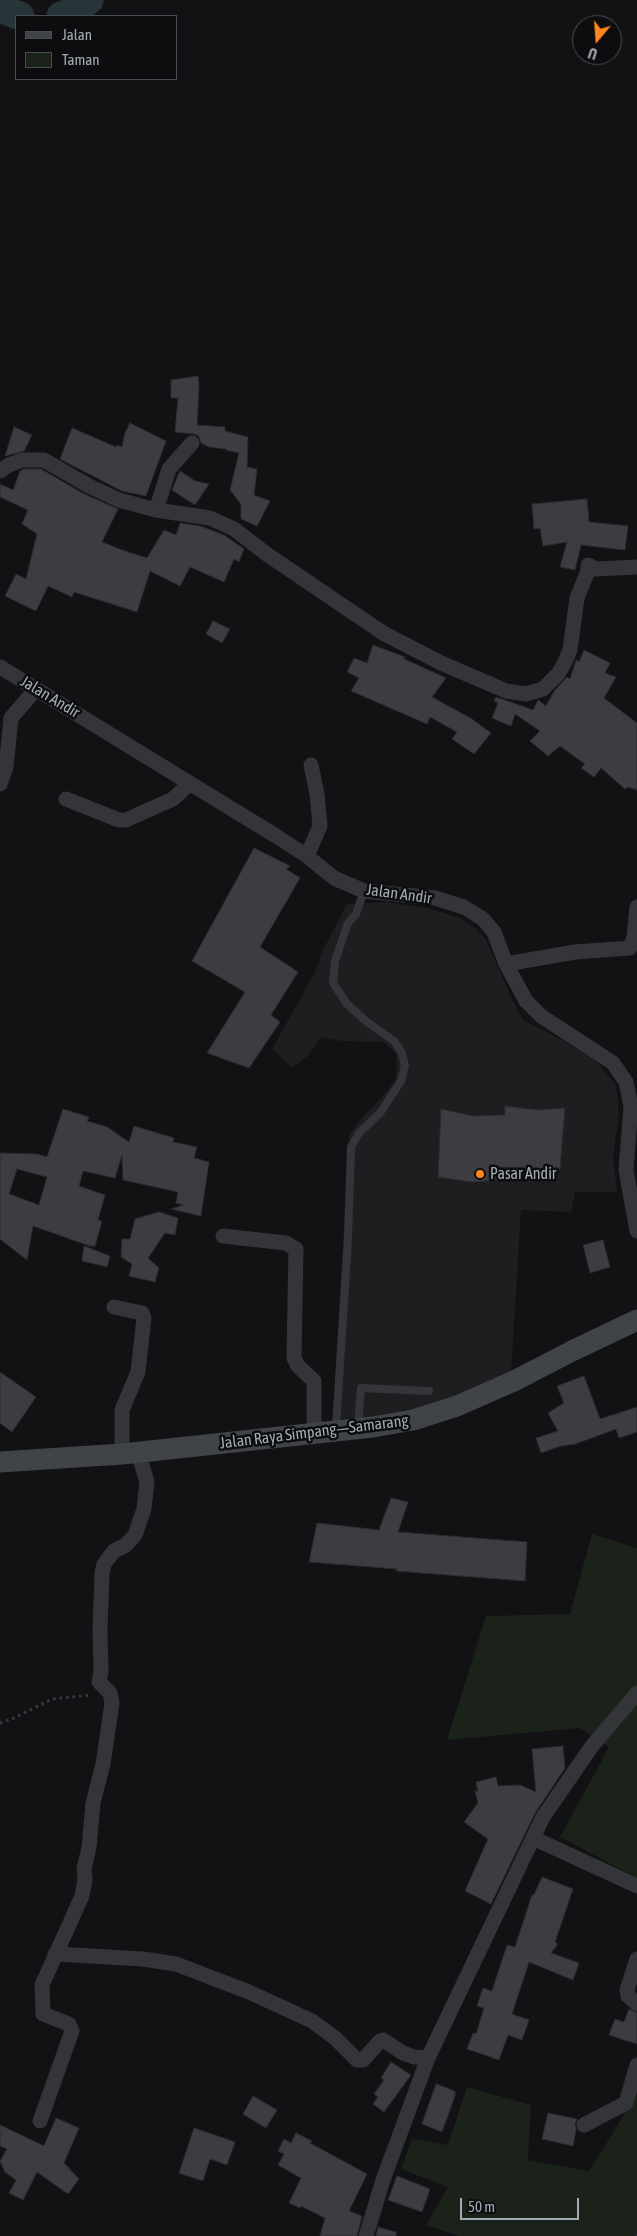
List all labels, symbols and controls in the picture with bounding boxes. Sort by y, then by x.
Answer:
legend [15,15,178,80]
north arrow [572,15,622,65]
text: Jalan [62,26,92,43]
text: U [586,44,599,62]
text: Taman [62,51,100,68]
street label: Jalan Andir [17,672,83,722]
street label: Jalan Andir [365,880,433,908]
place label: Pasar Andir [490,1164,557,1184]
marker: Pasar Andir [474,1168,486,1180]
street label: Jalan Raya Simpang—Samarang [219,1411,409,1453]
scale bar [462,2188,581,2220]
text: 50 m [468,2198,495,2215]

